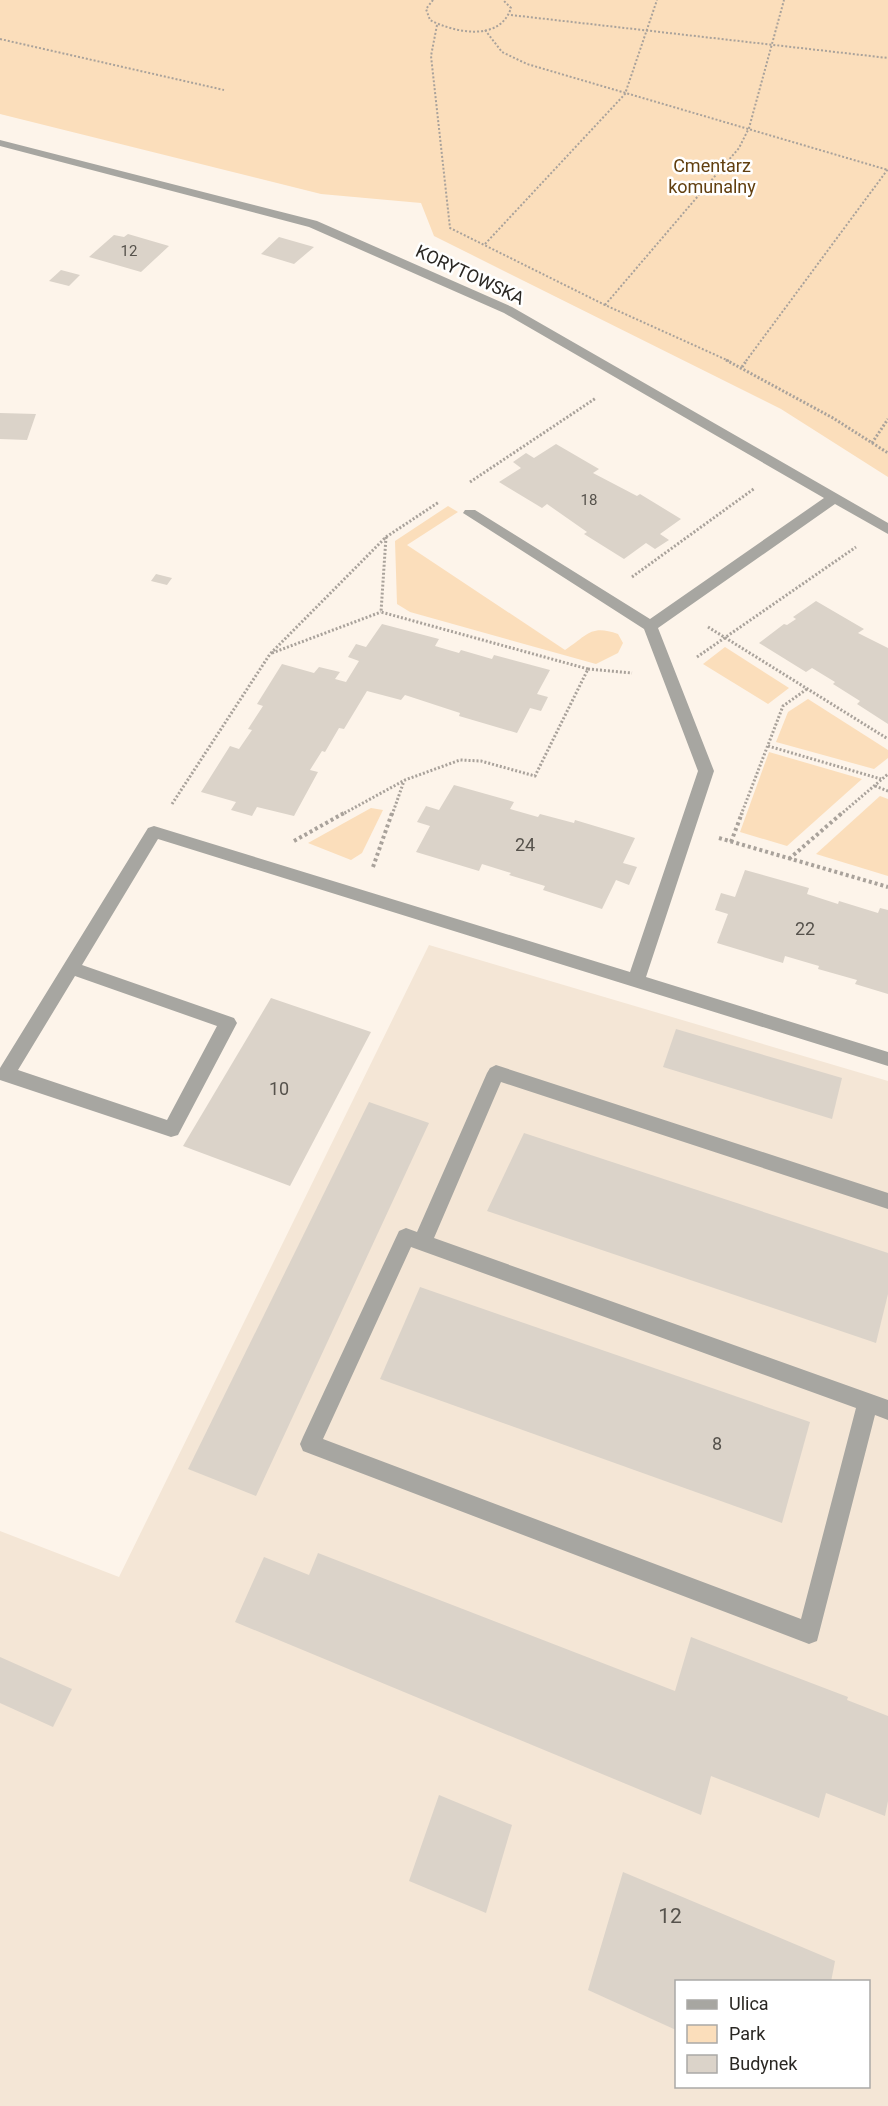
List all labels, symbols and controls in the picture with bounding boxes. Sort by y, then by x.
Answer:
park label: Cmentarz komunalny [668,155,756,197]
street label: KORYTOWSKA [412,240,528,309]
house number: 12 [121,242,137,260]
house number: 18 [581,491,597,509]
house number: 24 [515,834,535,855]
house number: 22 [795,918,815,939]
house number: 10 [269,1078,289,1099]
house number: 8 [712,1433,722,1454]
house number: 12 [658,1904,682,1928]
legend [675,1980,870,2088]
text: Ulica [729,1993,769,2014]
text: Park [729,2023,766,2044]
text: Budynek [729,2053,798,2074]

